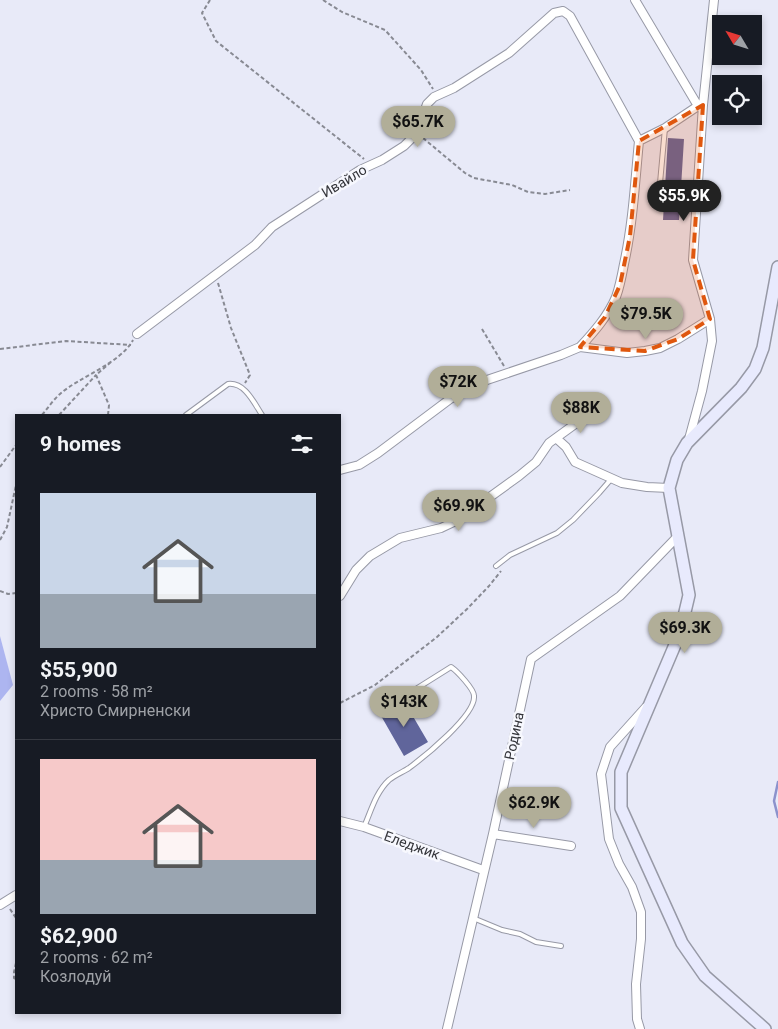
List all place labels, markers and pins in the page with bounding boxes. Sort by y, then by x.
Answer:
pin: $65.7K [377,106,459,148]
pin: $55.9K [643,180,725,222]
pin: $79.5K [605,298,687,340]
pin: $72K [428,366,488,408]
pin: $88K [551,392,611,434]
pin: $69.9K [418,490,500,532]
pin: $69.3K [644,612,726,654]
pin: $143K [369,686,439,728]
pin: $62.9K [493,786,575,829]

